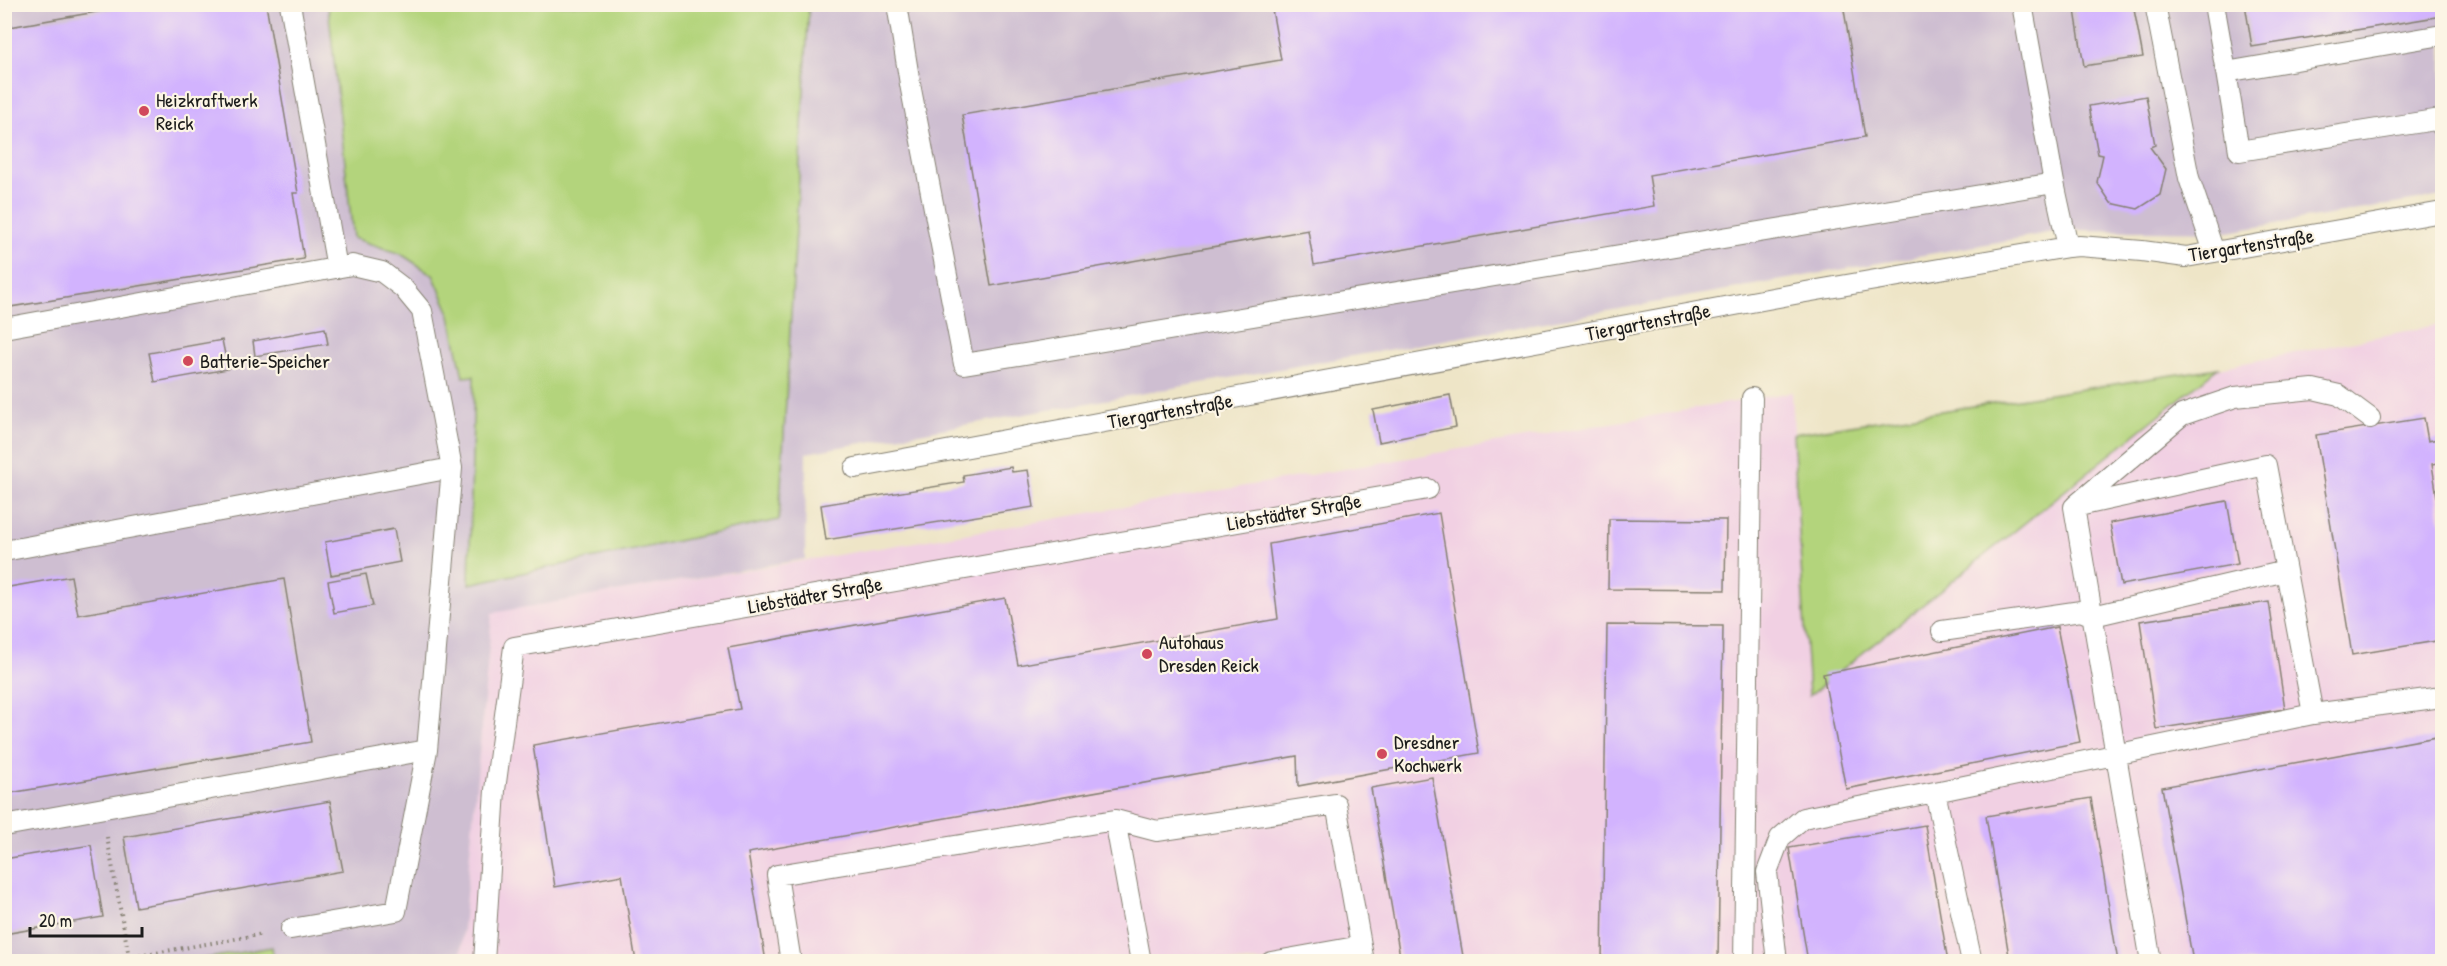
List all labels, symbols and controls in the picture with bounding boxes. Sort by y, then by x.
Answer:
place label: Heizkraftwerk Reick [156,86,257,136]
marker: Heizkraftwerk Reick [137,104,151,118]
street label: Tiergartenstraße [2186,221,2316,268]
street label: Tiergartenstraße [1583,296,1713,347]
place label: Batterie-Speicher [200,347,330,374]
marker: Batterie-Speicher [181,354,195,368]
street label: Tiergartenstraße [1105,386,1235,435]
street label: Liebstädter Straße [1225,486,1363,537]
street label: Liebstädter Straße [746,569,884,620]
place label: Autohaus Dresden Reick [1159,628,1259,678]
marker: Autohaus Dresden Reick [1140,647,1154,661]
place label: Dresdner Kochwerk [1394,728,1462,778]
marker: Dresdner Kochwerk [1375,747,1389,761]
scale bar [30,900,142,938]
text: 20 m [39,908,72,933]

